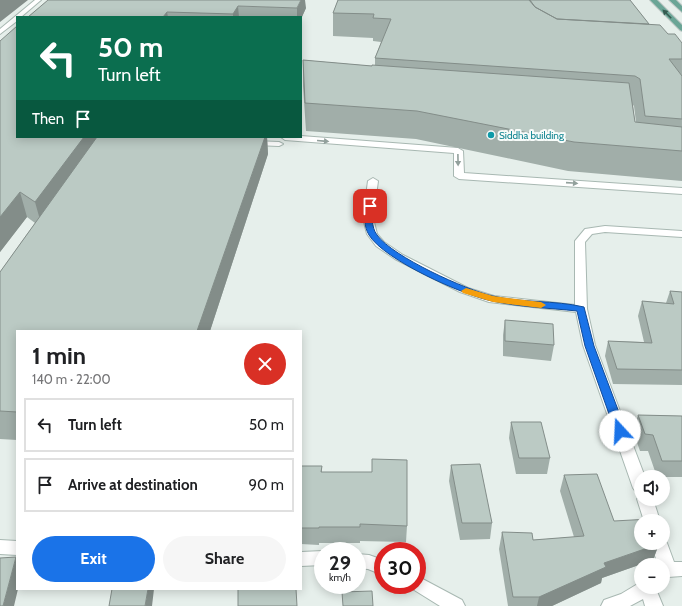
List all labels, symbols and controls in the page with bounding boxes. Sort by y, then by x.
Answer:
one-way arrow [662,9,672,19]
text: 50 m [98,30,163,64]
icon: left [32,32,84,84]
text: Turn left [98,64,161,86]
icon: arrive [72,108,94,130]
text: Then [32,110,64,128]
place label: Siddha building [499,129,565,142]
marker: Siddha building [486,130,496,140]
one-way arrow [317,137,329,144]
one-way arrow [455,154,461,167]
one-way arrow [566,180,578,187]
pin [353,189,387,223]
icon: arrive [359,195,381,217]
text: 1 min [32,341,86,370]
button: close [244,343,286,385]
text: 140 m · 22:00 [32,371,111,387]
position arrow [599,410,641,452]
icon: left [34,414,56,436]
text: Turn left [68,416,122,434]
text: 50 m [249,416,284,434]
map controls [634,470,670,594]
button: sound [634,470,670,506]
icon: arrive [34,474,56,496]
text: Arrive at destination [68,476,198,494]
text: 90 m [248,476,284,494]
button: + [634,514,670,550]
button: Exit [32,536,155,582]
button: Share [163,536,286,582]
speed limit sign: 30 [374,542,426,594]
text: 29 [329,551,351,575]
button: − [634,558,670,594]
text: km/h [329,571,351,584]

